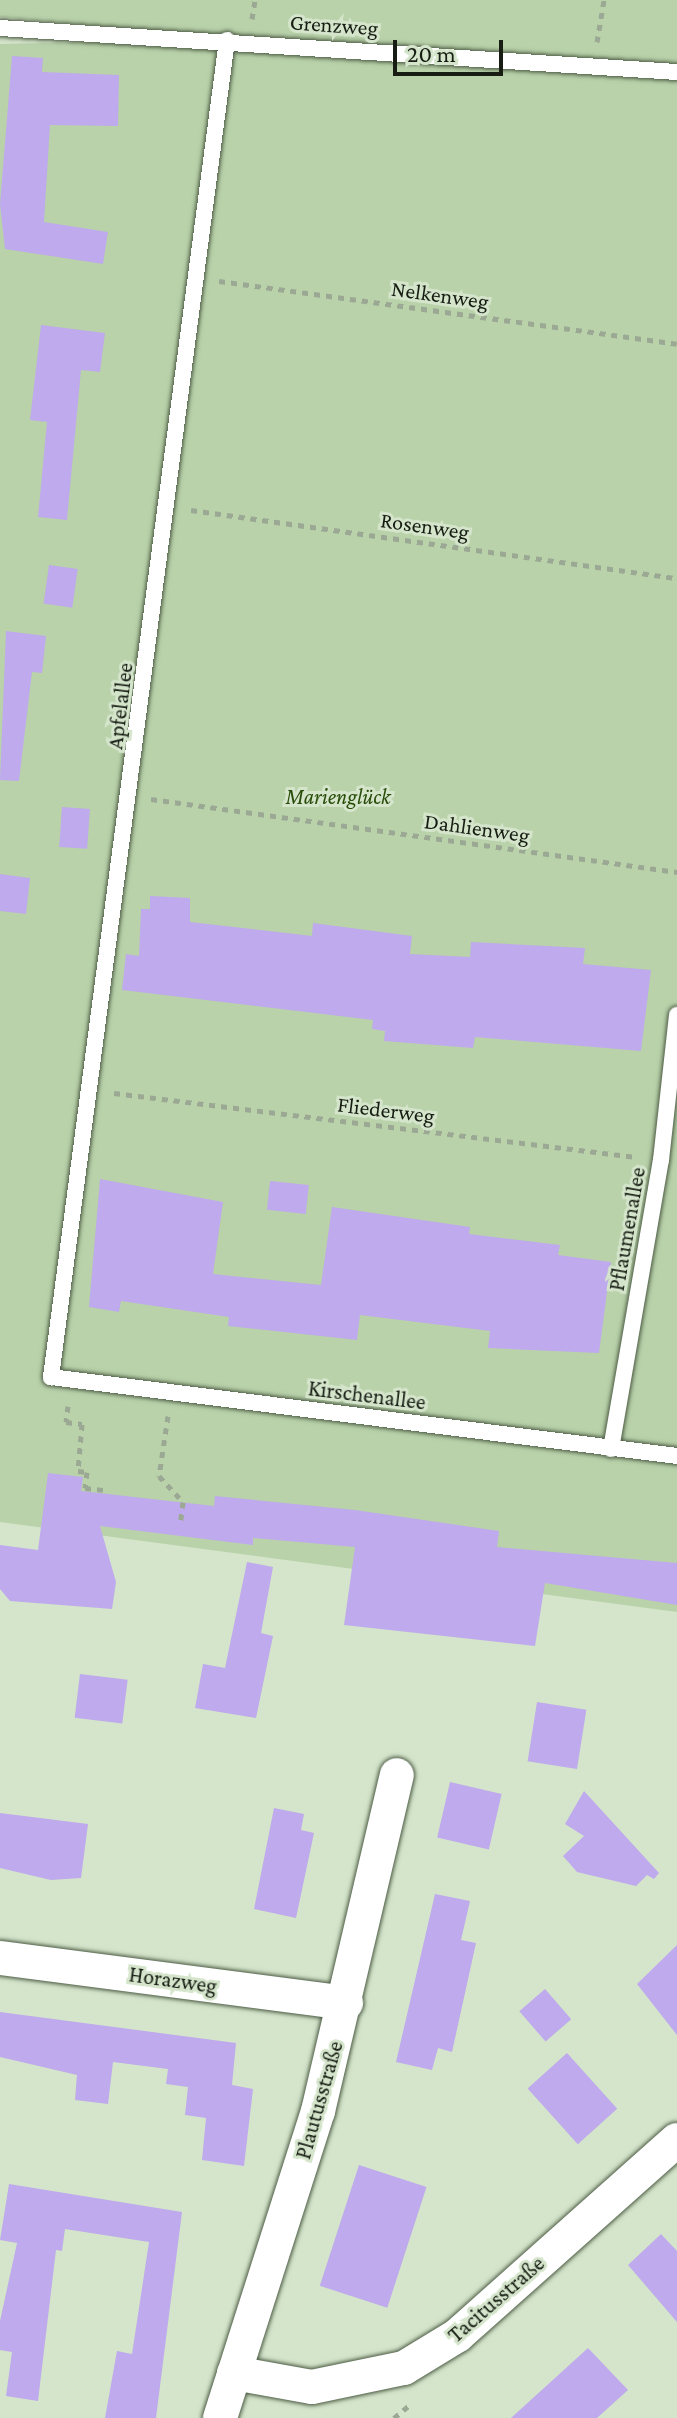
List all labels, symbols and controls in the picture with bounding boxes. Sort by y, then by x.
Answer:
street label: Grenzweg [289,9,379,41]
scale bar [397,24,507,74]
text: 20 m [407,40,456,67]
street label: Nelkenweg [390,275,490,315]
street label: Rosenweg [379,507,471,545]
street label: Apfelallee [102,661,138,751]
park label: Marienglück [285,784,391,810]
street label: Dahlienweg [423,808,531,848]
street label: Fliederweg [336,1091,436,1129]
street label: Pflaumenallee [603,1165,651,1293]
street label: Kirschenallee [307,1375,427,1415]
street label: Horazweg [127,1961,219,1999]
street label: Plautusstraße [290,2038,348,2162]
street label: Tacitusstraße [442,2250,550,2348]

